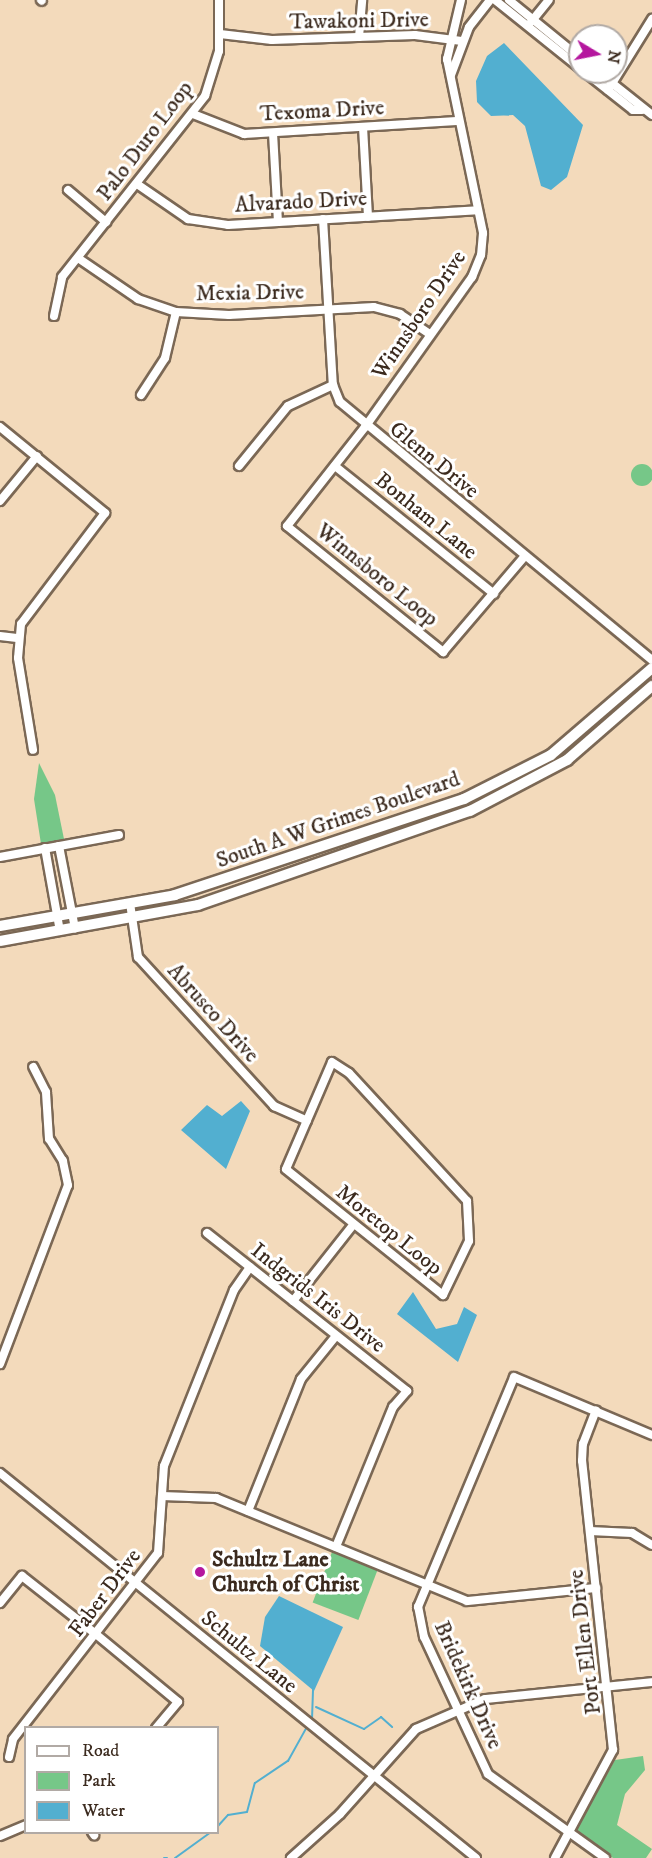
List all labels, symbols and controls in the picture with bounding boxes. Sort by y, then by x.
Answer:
street label: Tawakoni Drive [289,7,429,35]
north arrow [568,24,628,84]
text: N [603,49,625,65]
street label: Palo Duro Loop [91,76,199,206]
street label: Texoma Drive [259,95,385,127]
street label: Alvarado Drive [234,185,368,219]
street label: Winnsboro Drive [366,246,472,384]
street label: Mexia Drive [196,279,304,307]
street label: Glenn Drive [384,416,484,504]
street label: Bonham Lane [370,467,482,565]
street label: Winnsboro Loop [311,518,443,632]
street label: South A W Grimes Boulevard [213,766,463,874]
street label: Abrusco Drive [162,958,264,1068]
street label: Moretop Loop [330,1179,448,1281]
street label: Indgrids Iris Drive [246,1237,390,1359]
street label: Faber Drive [63,1544,147,1642]
place label: Schultz Lane Church of Christ [212,1546,359,1598]
marker: Schultz Lane Church of Christ [193,1565,207,1579]
street label: Port Ellen Drive [563,1568,607,1716]
street label: Schultz Lane [195,1605,303,1699]
street label: Bridekirk Drive [428,1617,508,1753]
legend [24,1726,219,1834]
text: Road [82,1740,119,1762]
text: Park [82,1770,116,1792]
text: Water [82,1800,125,1822]

